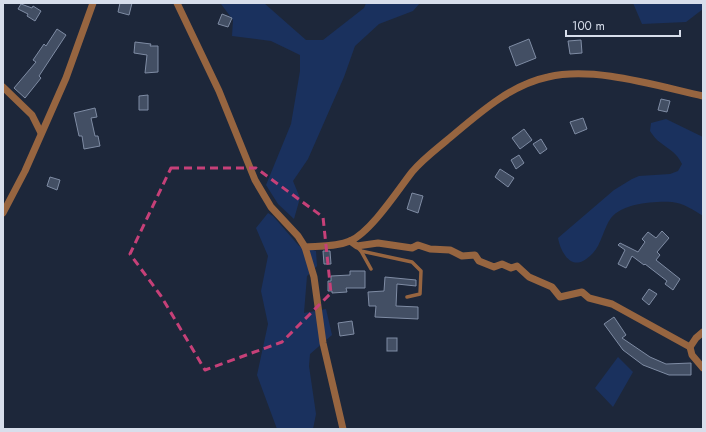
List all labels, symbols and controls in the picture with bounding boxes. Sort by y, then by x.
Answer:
scale bar [566,12,680,38]
text: 100 m [572,17,605,35]

